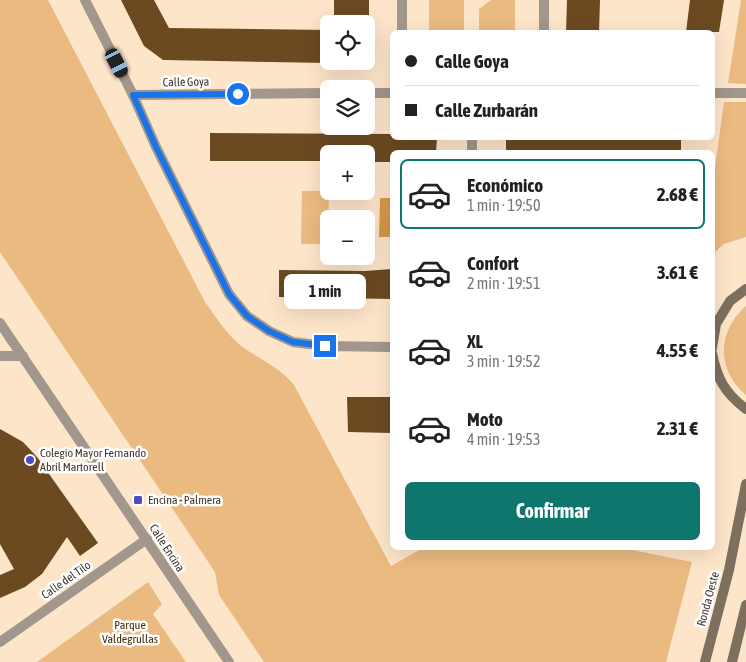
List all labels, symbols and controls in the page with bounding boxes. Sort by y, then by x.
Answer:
map controls [320,15,375,265]
button: locate [320,15,375,70]
car [103,46,130,80]
text: Calle Goya [435,50,509,72]
street label: Calle Goya [163,75,209,89]
button: layers [320,80,375,135]
route start [227,83,249,105]
text: Calle Zurbarán [435,99,538,121]
button: + [320,145,375,200]
icon: car [407,172,452,217]
text: Económico [467,174,543,196]
text: 2.68 € [657,183,698,205]
text: 1 min · 19:50 [467,196,540,214]
button: − [320,210,375,265]
icon: car [407,250,452,295]
text: Confort [467,252,519,274]
text: 3.61 € [657,261,698,283]
callout: 1 min [284,274,366,308]
text: 2 min · 19:51 [467,274,540,292]
text: 1 min [309,282,341,300]
icon: car [407,328,452,373]
text: XL [467,330,483,352]
route end [314,335,336,357]
text: 4.55 € [657,339,698,361]
text: 3 min · 19:52 [467,352,540,370]
icon: car [407,406,452,451]
text: Moto [467,408,503,430]
text: 2.31 € [657,417,698,439]
text: 4 min · 19:53 [467,430,540,448]
place label: Colegio Mayor Fernando Abril Martorell [40,446,147,474]
marker: Colegio Mayor Fernando Abril Martorell [24,454,36,466]
button: Confirmar [405,482,700,540]
place label: Encina - Palmera [148,493,221,507]
marker: Encina - Palmera [132,494,144,506]
street label: Calle Encina [146,522,188,574]
street label: Calle del Tilo [39,558,94,602]
street label: Ronda Oeste [694,570,722,628]
park label: Parque Valdegrullas [102,618,158,646]

